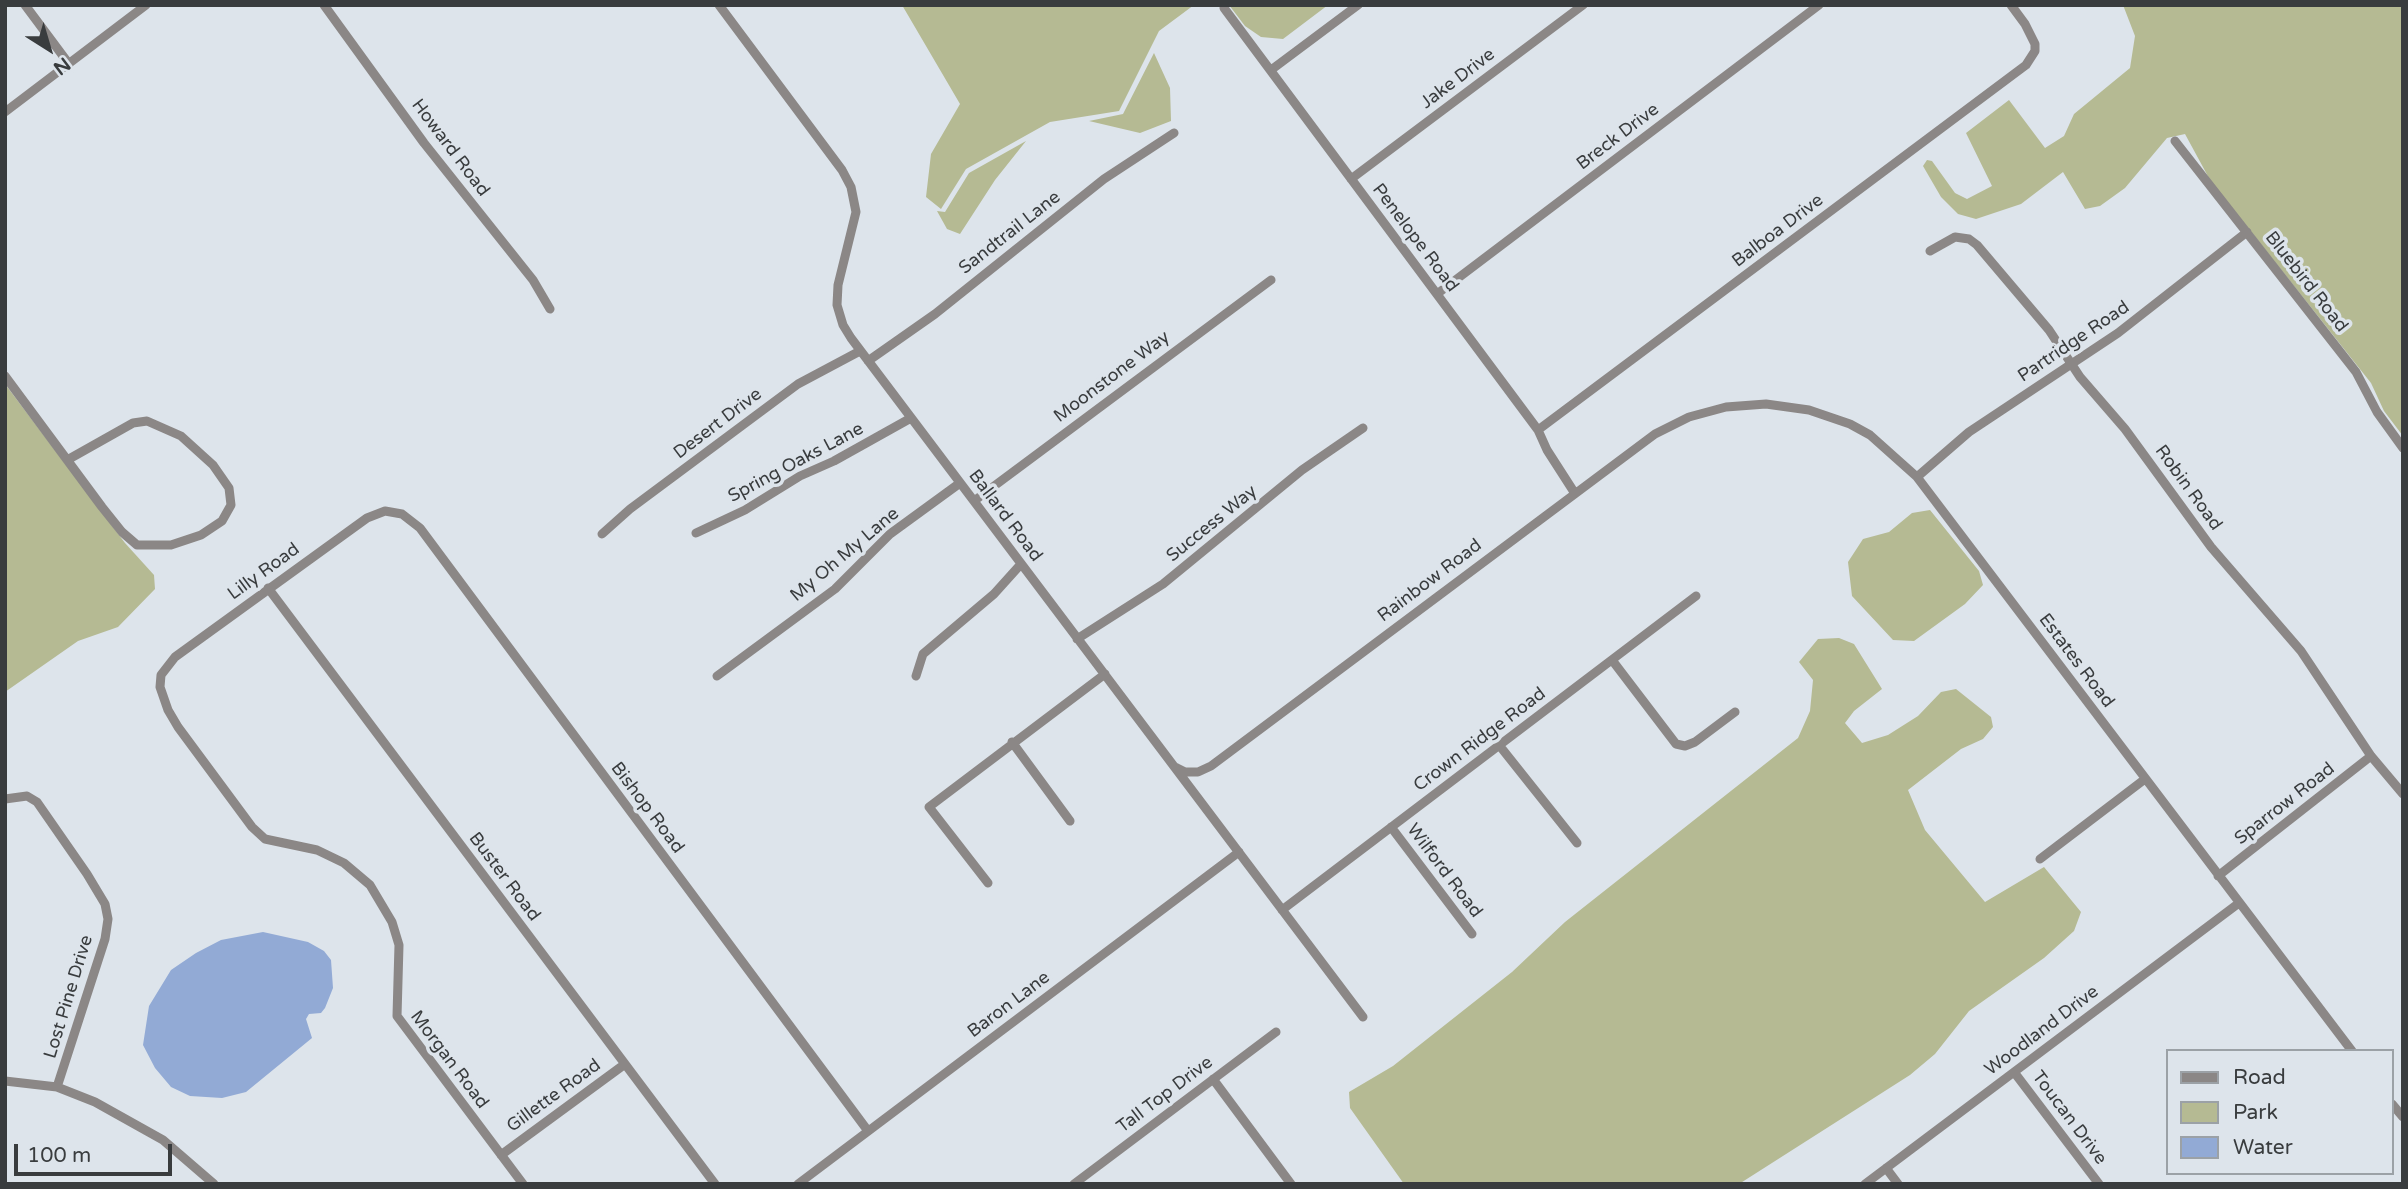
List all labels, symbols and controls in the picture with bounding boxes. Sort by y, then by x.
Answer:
north arrow [14,14,84,84]
street label: Jake Drive [1417,44,1499,114]
text: N [49,52,74,79]
street label: Howard Road [406,95,494,201]
street label: Breck Drive [1573,99,1663,175]
street label: Penelope Road [1367,180,1463,296]
street label: Sandtrail Lane [955,187,1065,279]
street label: Balboa Drive [1728,190,1828,272]
street label: Bluebird Road [2260,227,2352,337]
street label: Partridge Road [2014,297,2134,387]
street label: Moonstone Way [1050,326,1174,428]
street label: Desert Drive [670,384,766,464]
street label: Spring Oaks Lane [725,418,867,508]
street label: Robin Road [2150,441,2226,535]
street label: Ballard Road [963,466,1047,566]
street label: Success Way [1162,481,1262,567]
street label: My Oh My Lane [786,503,904,607]
street label: Rainbow Road [1374,535,1486,627]
street label: Lilly Road [224,539,304,605]
street label: Estates Road [2034,610,2118,712]
street label: Crown Ridge Road [1410,683,1550,797]
street label: Bishop Road [606,758,688,858]
street label: Sparrow Road [2231,758,2339,850]
street label: Wilford Road [1402,820,1486,922]
street label: Buster Road [464,828,544,926]
street label: Lost Pine Drive [40,933,98,1061]
street label: Baron Lane [964,967,1054,1043]
street label: Woodland Drive [1981,981,2103,1081]
street label: Morgan Road [405,1007,493,1113]
legend [2166,1049,2394,1175]
street label: Tall Top Drive [1113,1052,1217,1138]
street label: Gillette Road [503,1055,605,1137]
text: Road [2233,1065,2286,1090]
street label: Toucan Drive [2027,1067,2111,1169]
text: Park [2233,1100,2278,1125]
scale bar [18,1130,175,1174]
text: Water [2233,1135,2293,1160]
text: 100 m [27,1143,91,1168]

